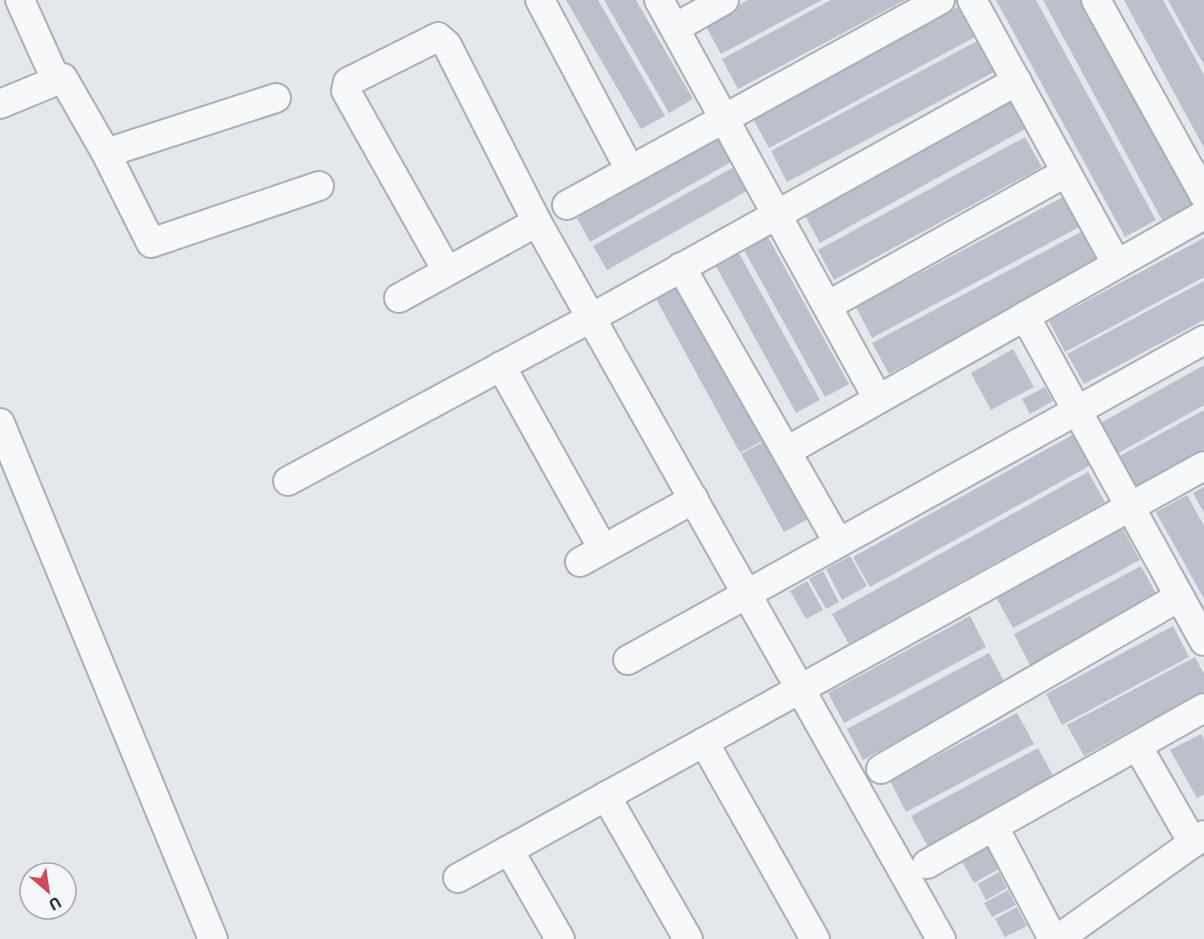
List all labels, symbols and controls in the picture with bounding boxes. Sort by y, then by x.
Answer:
north arrow [18,861,78,921]
text: U [46,894,65,916]

